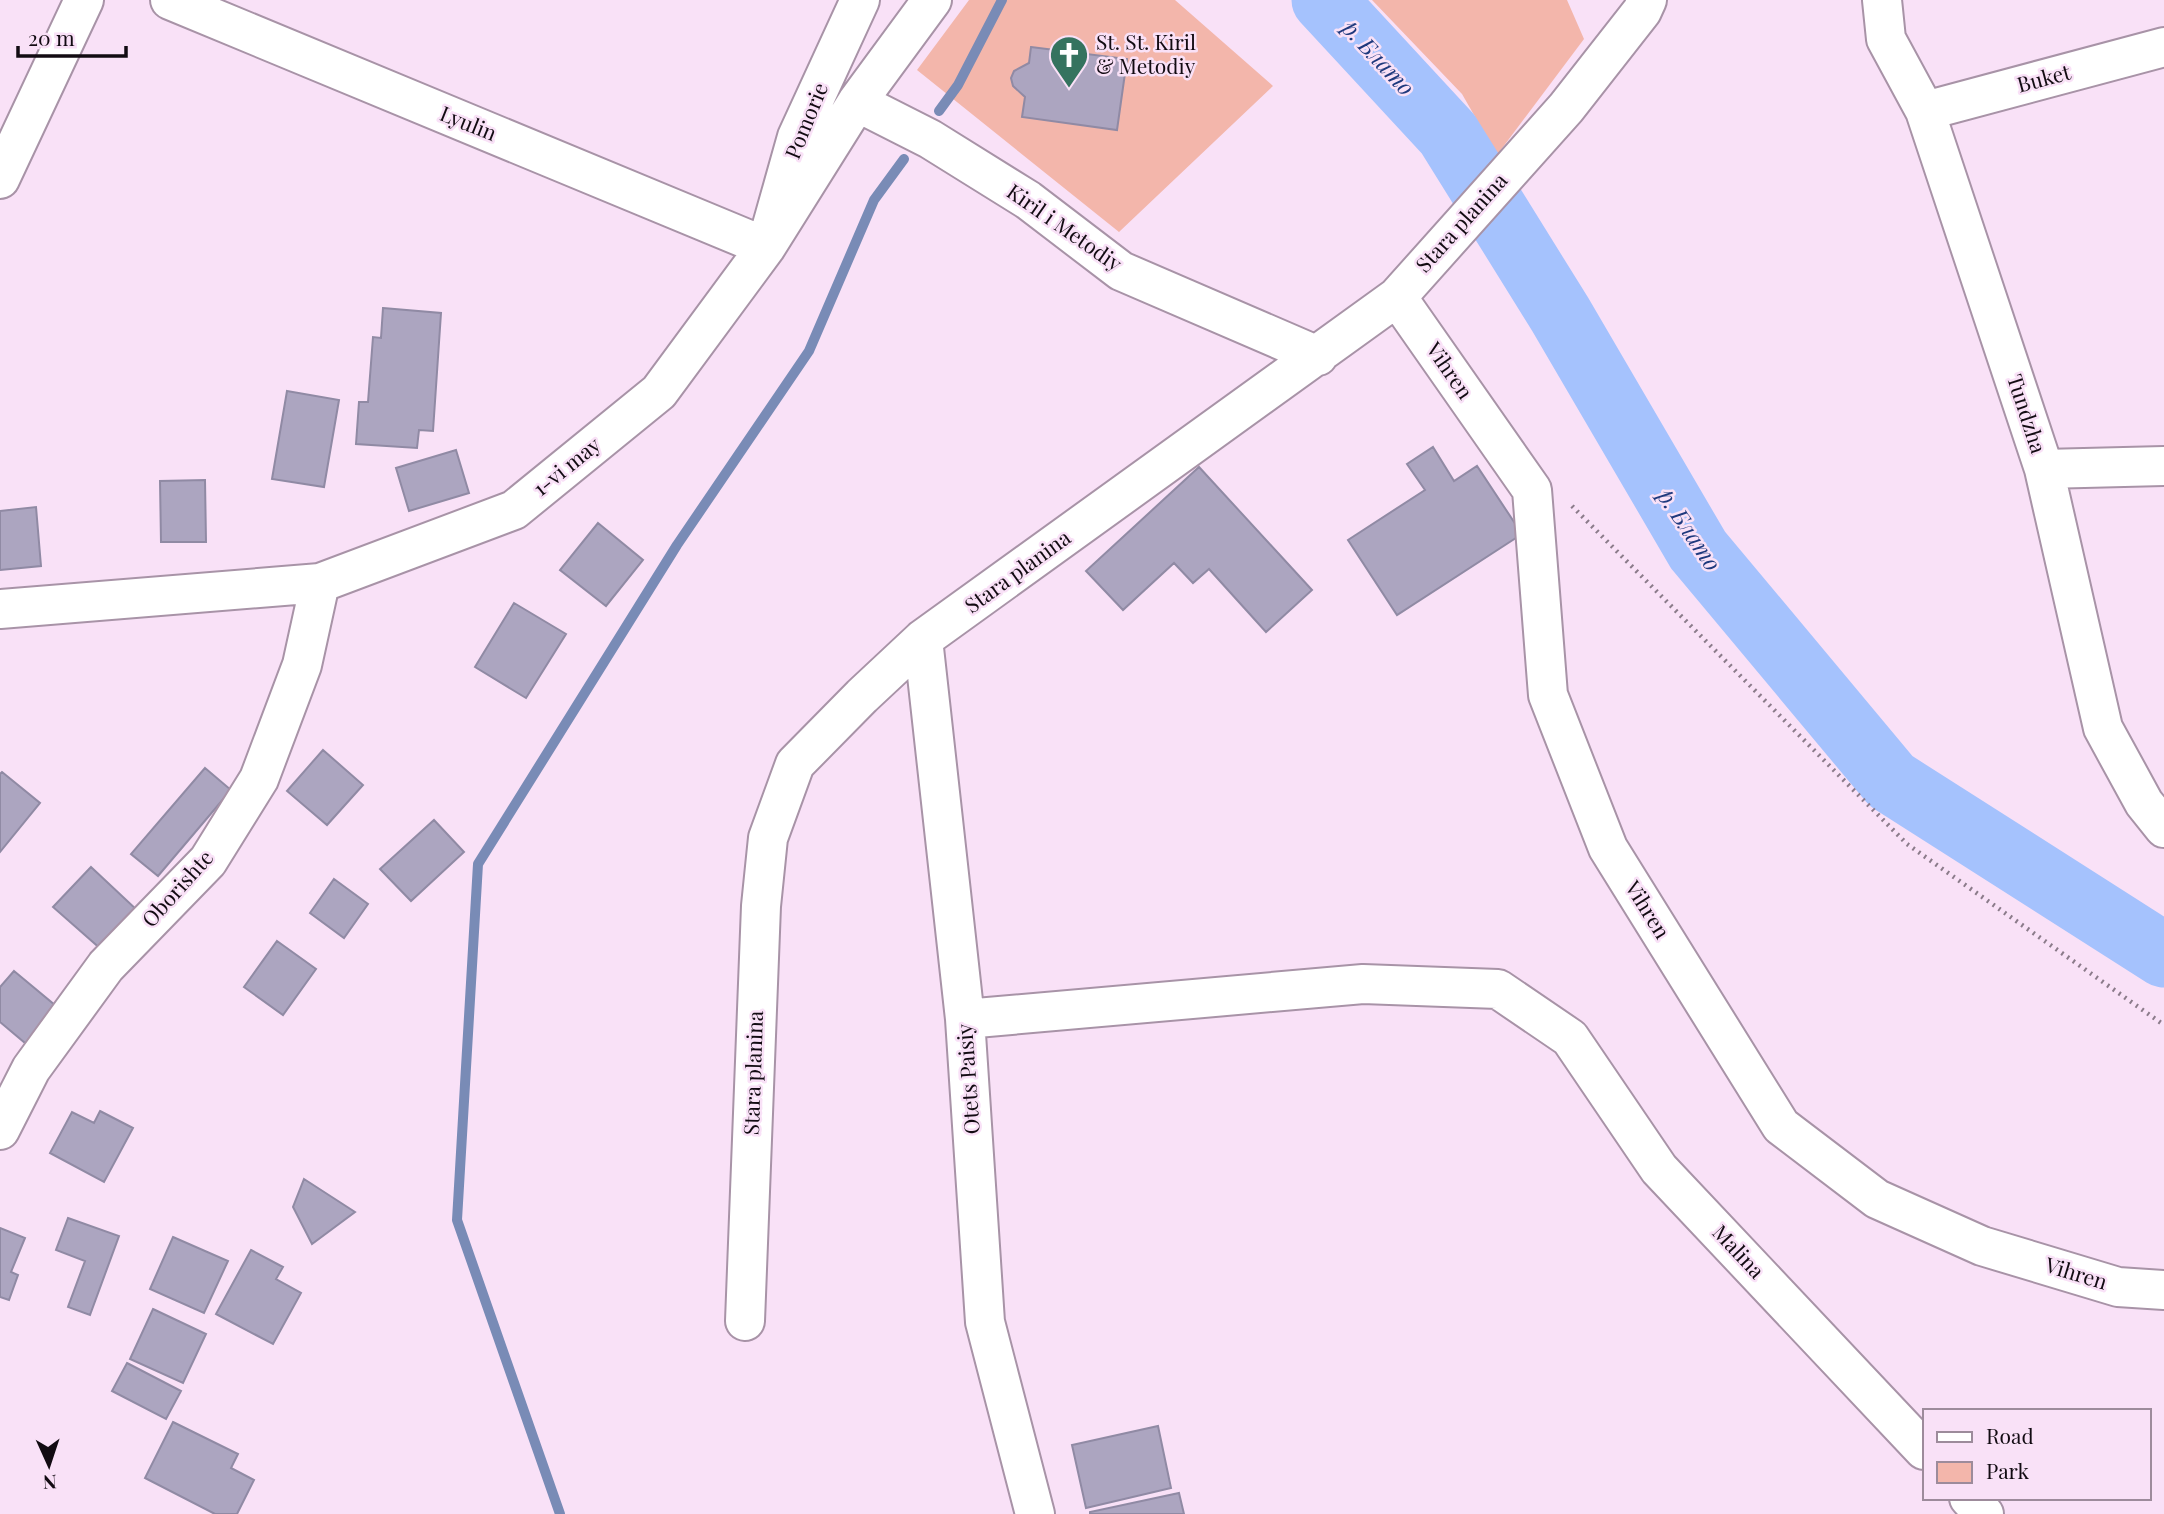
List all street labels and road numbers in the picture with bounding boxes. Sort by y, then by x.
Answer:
street label: Buket [2014,56,2074,98]
street label: Pomorie [777,78,833,163]
street label: Lyulin [436,98,502,146]
street label: Stara planina [1408,166,1513,277]
street label: Kiril i Metodiy [1002,176,1129,277]
street label: Vihren [1420,335,1481,404]
street label: Tundzha [2002,370,2054,457]
street label: 1-vi may [526,429,606,501]
street label: Stara planina [958,522,1076,618]
street label: Oborishte [135,843,218,932]
street label: Vihren [1620,874,1678,944]
street label: Stara planina [736,1010,768,1136]
street label: Otets Paisiy [949,1023,985,1135]
street label: Malina [1707,1218,1772,1284]
street label: Vihren [2041,1249,2111,1295]

